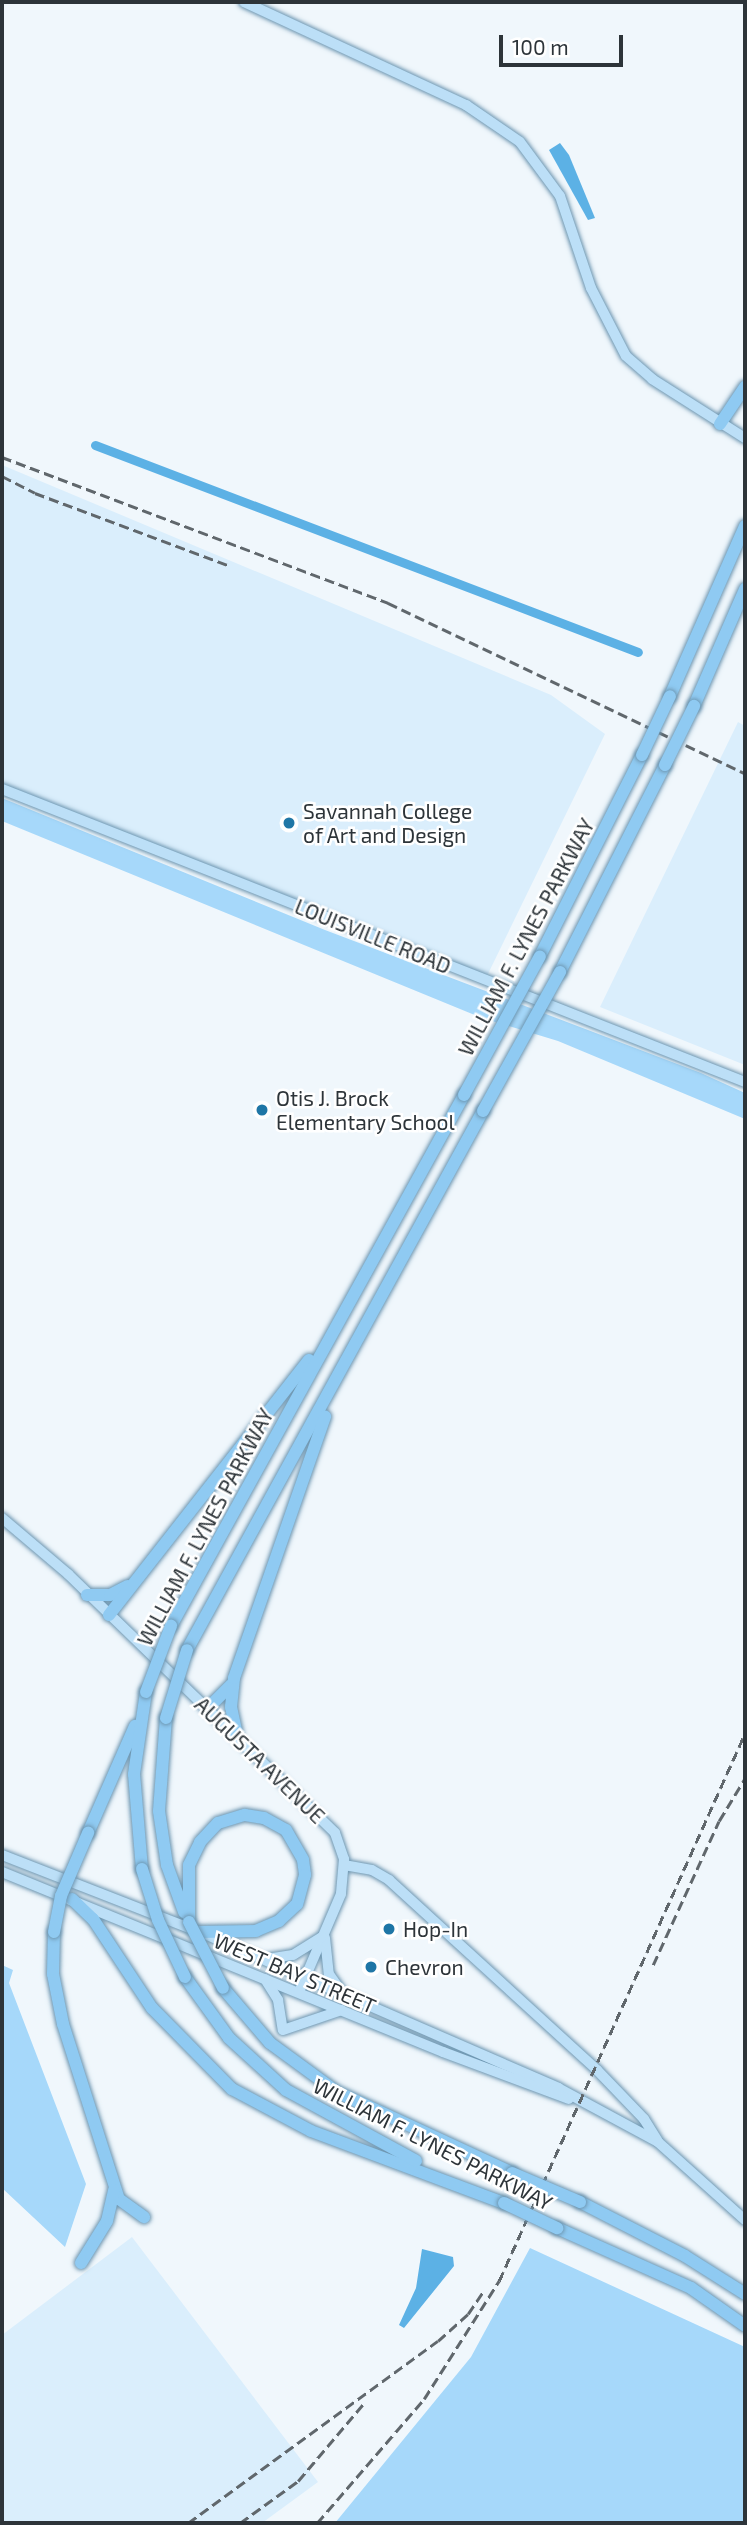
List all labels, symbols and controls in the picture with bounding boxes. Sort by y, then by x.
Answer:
scale bar [502,21,626,65]
text: 100 m [512,34,569,59]
place label: Savannah College of Art and Design [303,798,472,848]
street label: WILLIAM F. LYNES PARKWAY [453,814,599,1060]
marker: Savannah College of Art and Design [281,815,297,831]
street label: LOUISVILLE ROAD [291,893,455,979]
place label: Otis J. Brock Elementary School [276,1085,455,1135]
marker: Otis J. Brock Elementary School [254,1102,270,1118]
street label: WILLIAM F. LYNES PARKWAY [132,1404,278,1650]
street label: AUGUSTA AVENUE [189,1691,331,1829]
place label: Hop-In [403,1916,468,1942]
marker: Hop-In [381,1921,397,1937]
street label: WEST BAY STREET [210,1927,380,2019]
place label: Chevron [385,1954,464,1980]
marker: Chevron [363,1959,379,1975]
street label: WILLIAM F. LYNES PARKWAY [309,2073,557,2215]

